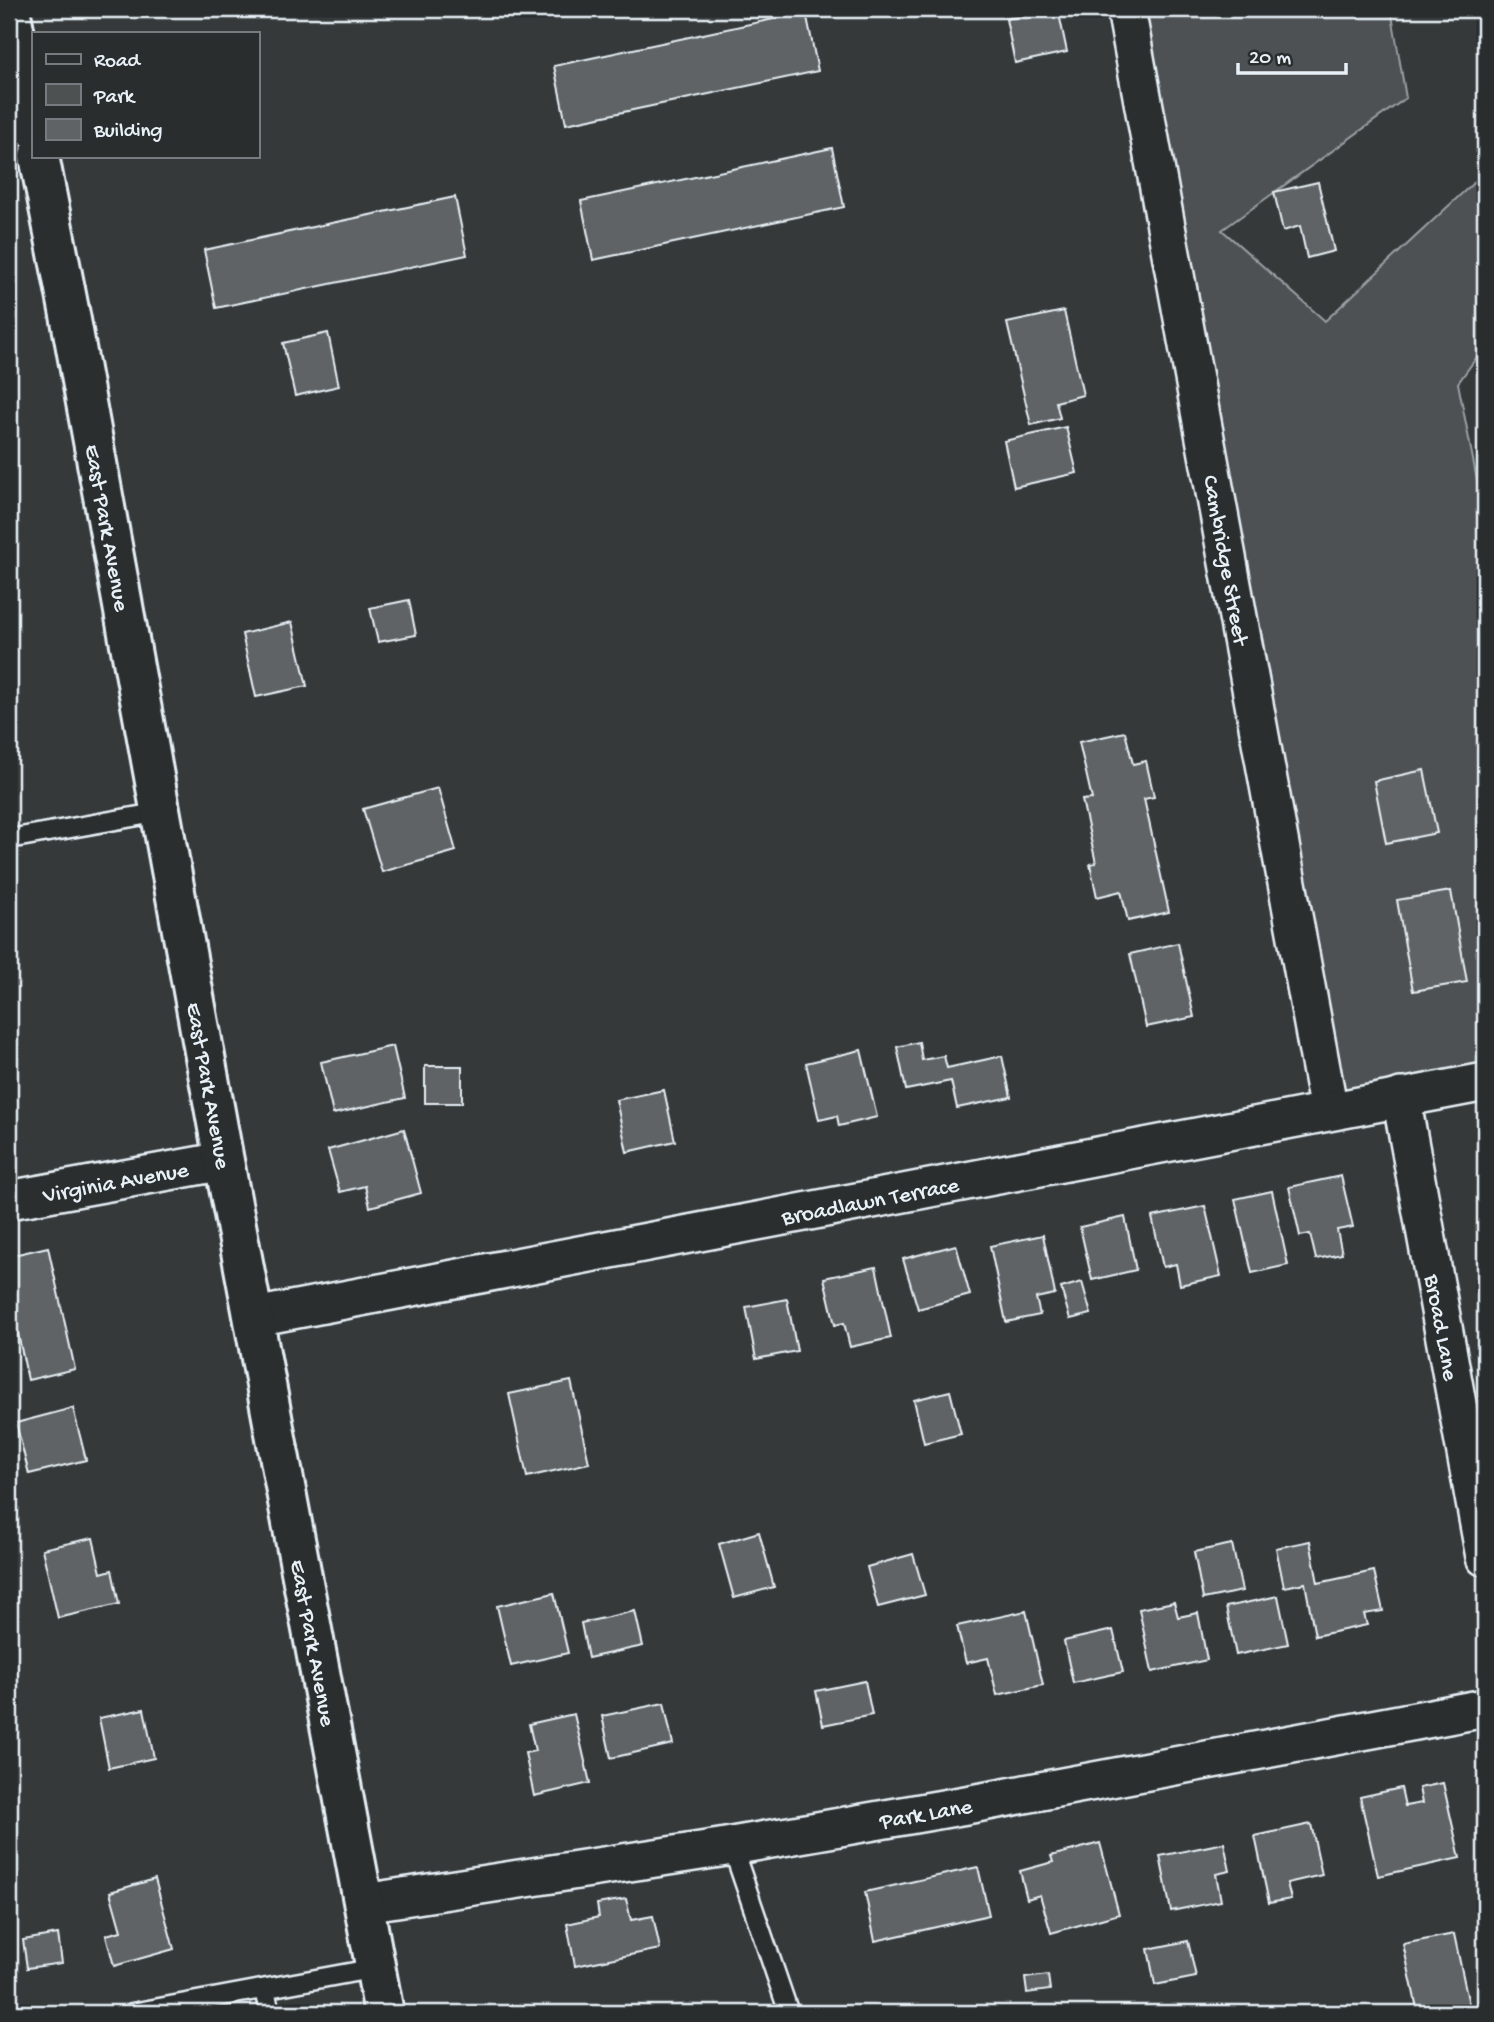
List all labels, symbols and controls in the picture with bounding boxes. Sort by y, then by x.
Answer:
legend [32,32,259,158]
scale bar [1238,32,1347,76]
text: 20 m [1249,47,1291,72]
text: Road [94,50,142,75]
text: Park [93,86,137,111]
text: Building [93,120,163,145]
street label: East Park Avenue [77,443,134,615]
street label: Cambridge Street [1195,473,1253,649]
street label: East Park Avenue [178,1000,235,1173]
street label: Virginia Avenue [40,1158,192,1211]
street label: Broadlawn Terrace [779,1173,962,1233]
street label: Broad Lane [1416,1271,1463,1384]
street label: East Park Avenue [282,1558,340,1730]
street label: Park Lane [877,1794,976,1837]

